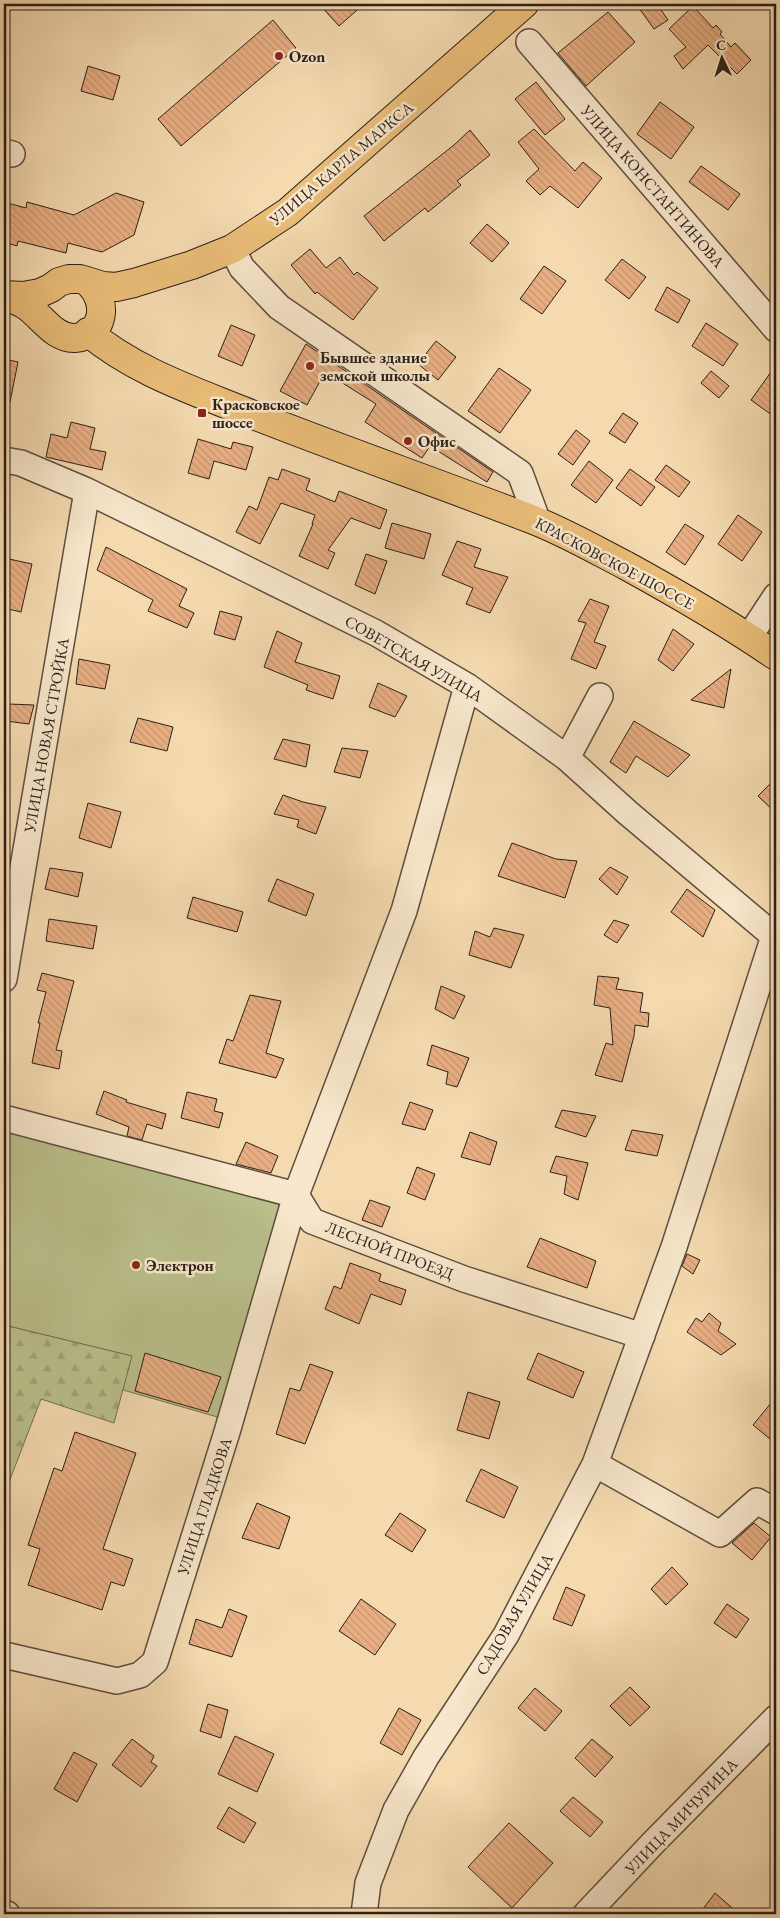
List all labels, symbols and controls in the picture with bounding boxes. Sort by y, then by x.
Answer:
north arrow [698,32,748,82]
text: С [716,36,727,54]
place label: Ozon [289,46,325,67]
marker: Ozon [273,50,285,62]
street label: УЛИЦА КАРЛА МАРКСА [264,96,418,230]
street label: УЛИЦА КОНСТАНТИНОВА [575,100,730,273]
place label: Бывшее здание земской школы [320,347,431,386]
marker: Бывшее здание земской школы [304,360,316,372]
place label: Красковское шоссе [212,394,300,433]
marker: Красковское шоссе [196,407,208,419]
place label: Офис [418,431,456,452]
marker: Офис [402,435,414,447]
street label: КРАСКОВСКОЕ ШОССЕ [531,512,698,614]
street label: СОВЕТСКАЯ УЛИЦА [341,610,487,707]
street label: УЛИЦА НОВАЯ СТРОЙКА [19,635,74,835]
street label: ЛЕСНОЙ ПРОЕЗД [323,1216,457,1285]
place label: Электрон [146,1255,214,1276]
marker: Электрон [130,1259,142,1271]
street label: УЛИЦА ГЛАДКОВА [172,1434,237,1579]
street label: САДОВАЯ УЛИЦА [471,1549,558,1679]
street label: УЛИЦА МИЧУРИНА [620,1753,743,1880]

